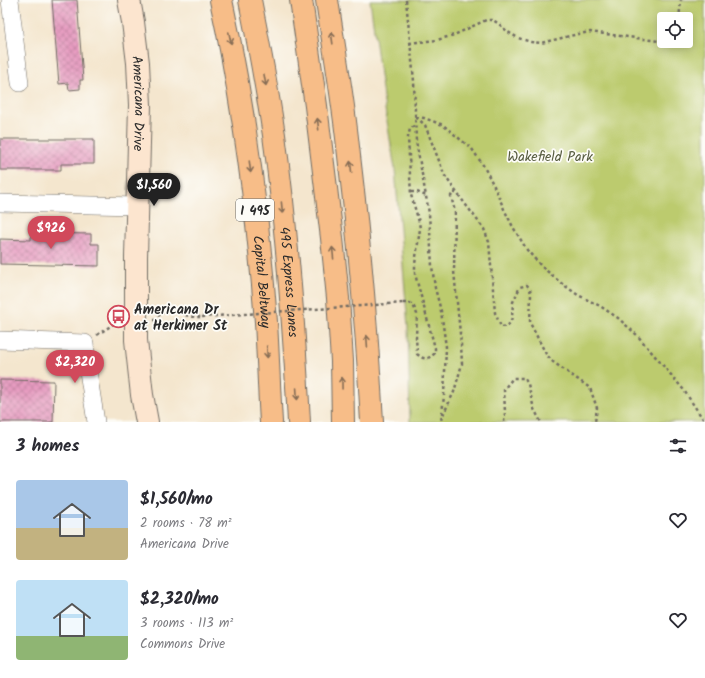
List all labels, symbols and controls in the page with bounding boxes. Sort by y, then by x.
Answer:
map controls [657,12,693,48]
button: locate [657,12,693,48]
one-way arrow [226,31,234,44]
one-way arrow [328,32,336,45]
street label: Americana Drive [125,54,150,152]
one-way arrow [261,73,269,86]
one-way arrow [315,118,322,131]
park label: Wakefield Park [507,146,593,168]
one-way arrow [246,160,253,173]
one-way arrow [347,161,354,174]
pin: $1,560 [121,173,187,207]
text: $1,560 [136,175,172,196]
road number: I 495 [236,199,274,221]
one-way arrow [279,201,286,214]
pin: $926 [27,216,75,250]
text: $926 [37,218,65,239]
street label: 495 Express Lanes [273,226,304,338]
street label: Capital Beltway [246,235,276,329]
one-way arrow [330,247,337,260]
place label: Americana Dr at Herkimer St [134,299,228,337]
bus stop icon: Americana Dr at Herkimer St [106,304,132,330]
one-way arrow [363,335,370,348]
one-way arrow [264,345,271,358]
pin: $2,320 [42,350,108,384]
text: $2,320 [55,352,95,373]
one-way arrow [339,377,346,390]
one-way arrow [294,387,301,400]
text: 3 homes [16,433,79,460]
icon: filters [667,435,689,457]
text: $1,560/mo [140,486,213,513]
icon: home [48,496,96,544]
icon: heart [667,509,689,531]
text: 2 rooms · 78 m² [140,513,232,534]
text: Americana Drive [140,534,229,555]
text: $2,320/mo [140,586,219,613]
icon: home [48,596,96,644]
icon: heart [667,609,689,631]
text: 3 rooms · 113 m² [140,613,233,634]
text: Commons Drive [140,634,225,655]

